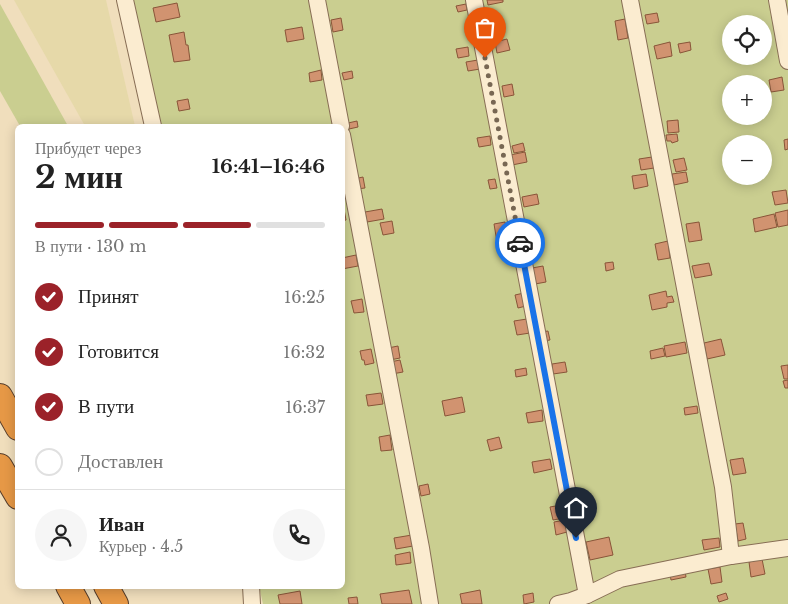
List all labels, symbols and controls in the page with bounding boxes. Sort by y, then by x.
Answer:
pin [464,7,506,58]
icon: bag [471,14,499,42]
map controls [722,15,772,185]
button: locate [722,15,772,65]
button: + [722,75,772,125]
button: − [722,135,772,185]
text: Прибудет через [35,138,141,158]
text: 16:41–16:46 [212,155,325,178]
text: 2 мин [35,157,123,197]
courier [495,218,545,268]
icon: car [506,229,534,257]
text: В пути · 130 m [35,236,146,256]
icon: check [35,283,63,311]
text: Принят [78,285,139,308]
text: 16:25 [284,287,325,307]
icon: check [35,338,63,366]
text: Готовится [78,340,159,363]
text: 16:32 [283,342,325,362]
icon: check [35,393,63,421]
text: В пути [78,395,134,418]
text: 16:37 [285,397,325,417]
text: Доставлен [78,450,163,473]
pin [555,487,597,538]
icon: home [562,494,590,522]
button: person [35,509,87,561]
button: phone [273,509,325,561]
text: Иван [99,513,145,536]
text: Курьер · 4.5 [99,536,183,556]

